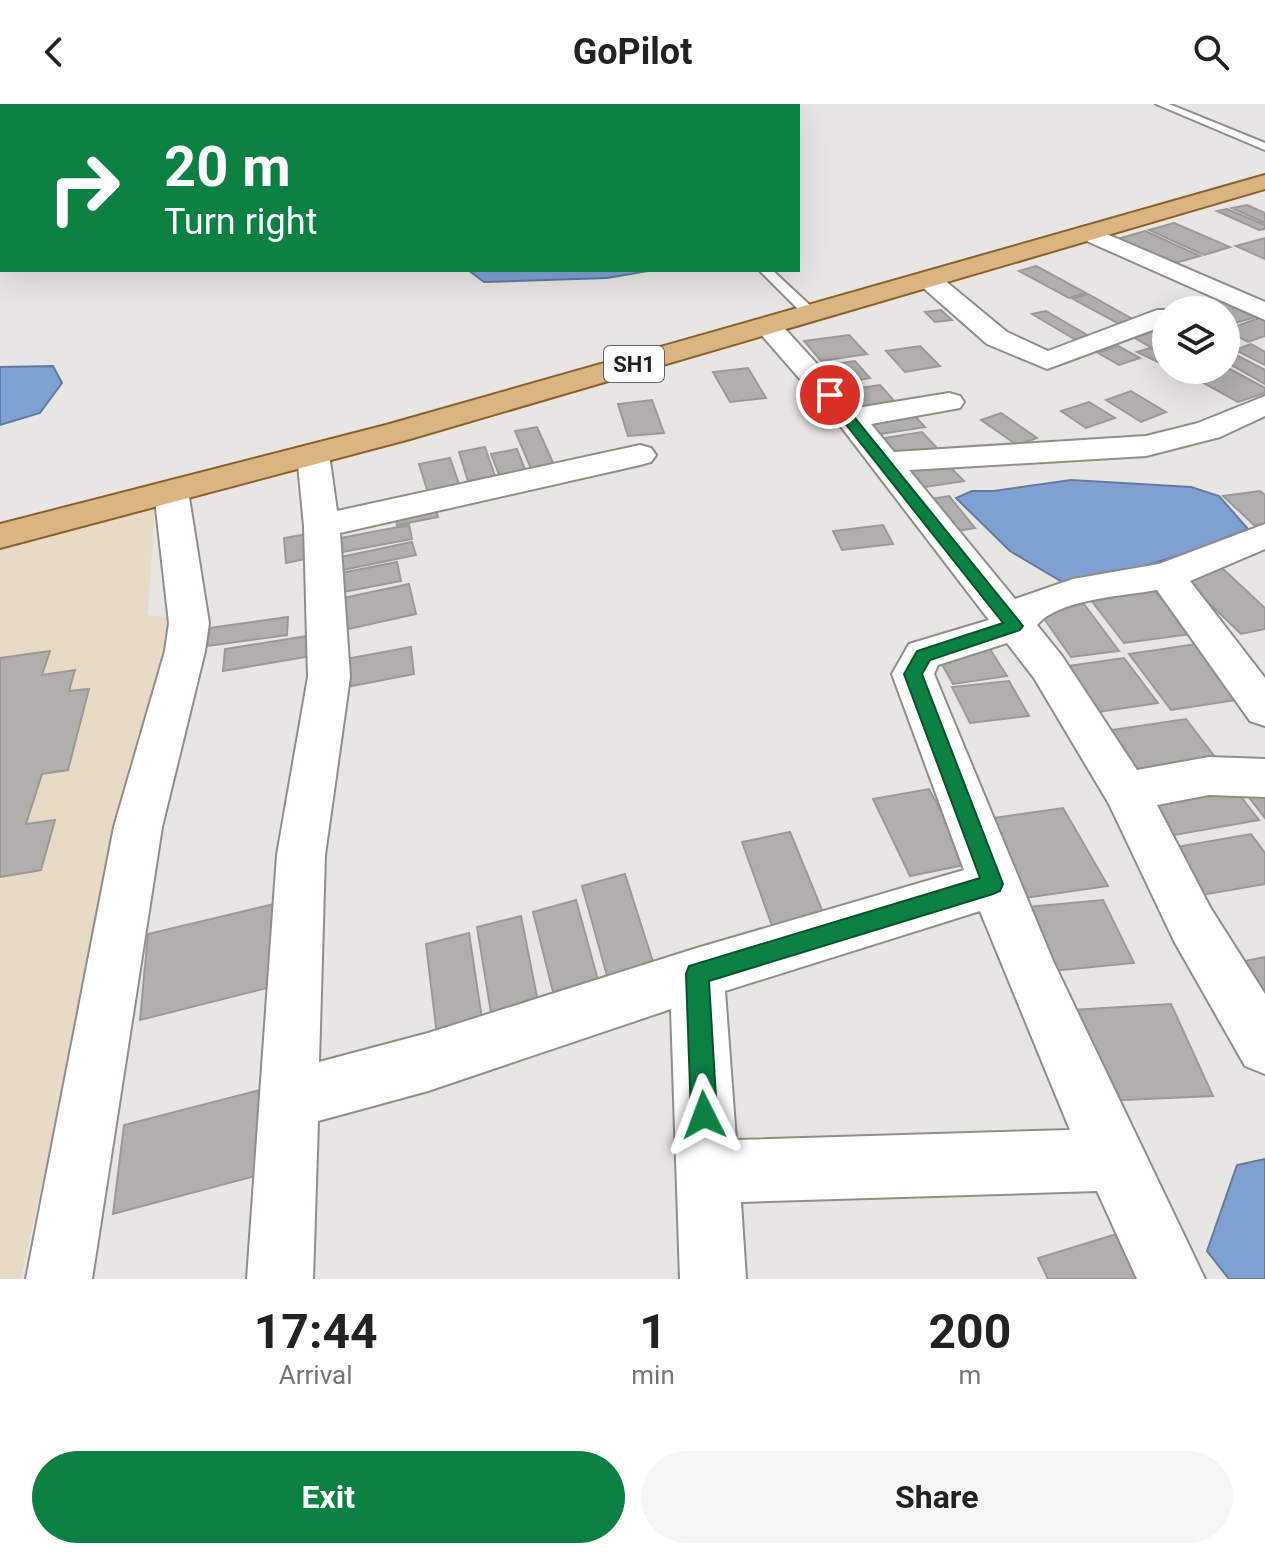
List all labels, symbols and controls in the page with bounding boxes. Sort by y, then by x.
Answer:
icon: back [32,30,76,74]
icon: search [1189,30,1233,74]
text: GoPilot [573,31,692,73]
text: 20 m [164,134,291,200]
icon: right [32,136,136,240]
text: Turn right [164,201,317,243]
map controls [1152,296,1240,384]
button: layers [1152,296,1240,384]
road number: SH1 [604,346,664,382]
pin [796,361,864,429]
icon: arrive [808,373,852,417]
position arrow [662,1073,746,1157]
text: 17:44 [254,1303,377,1360]
text: 1 [639,1303,667,1360]
text: 200 [929,1303,1011,1360]
text: Arrival [279,1360,353,1390]
text: min [631,1360,675,1390]
text: m [958,1360,981,1390]
button: Exit [32,1451,625,1543]
button: Share [641,1451,1233,1543]

